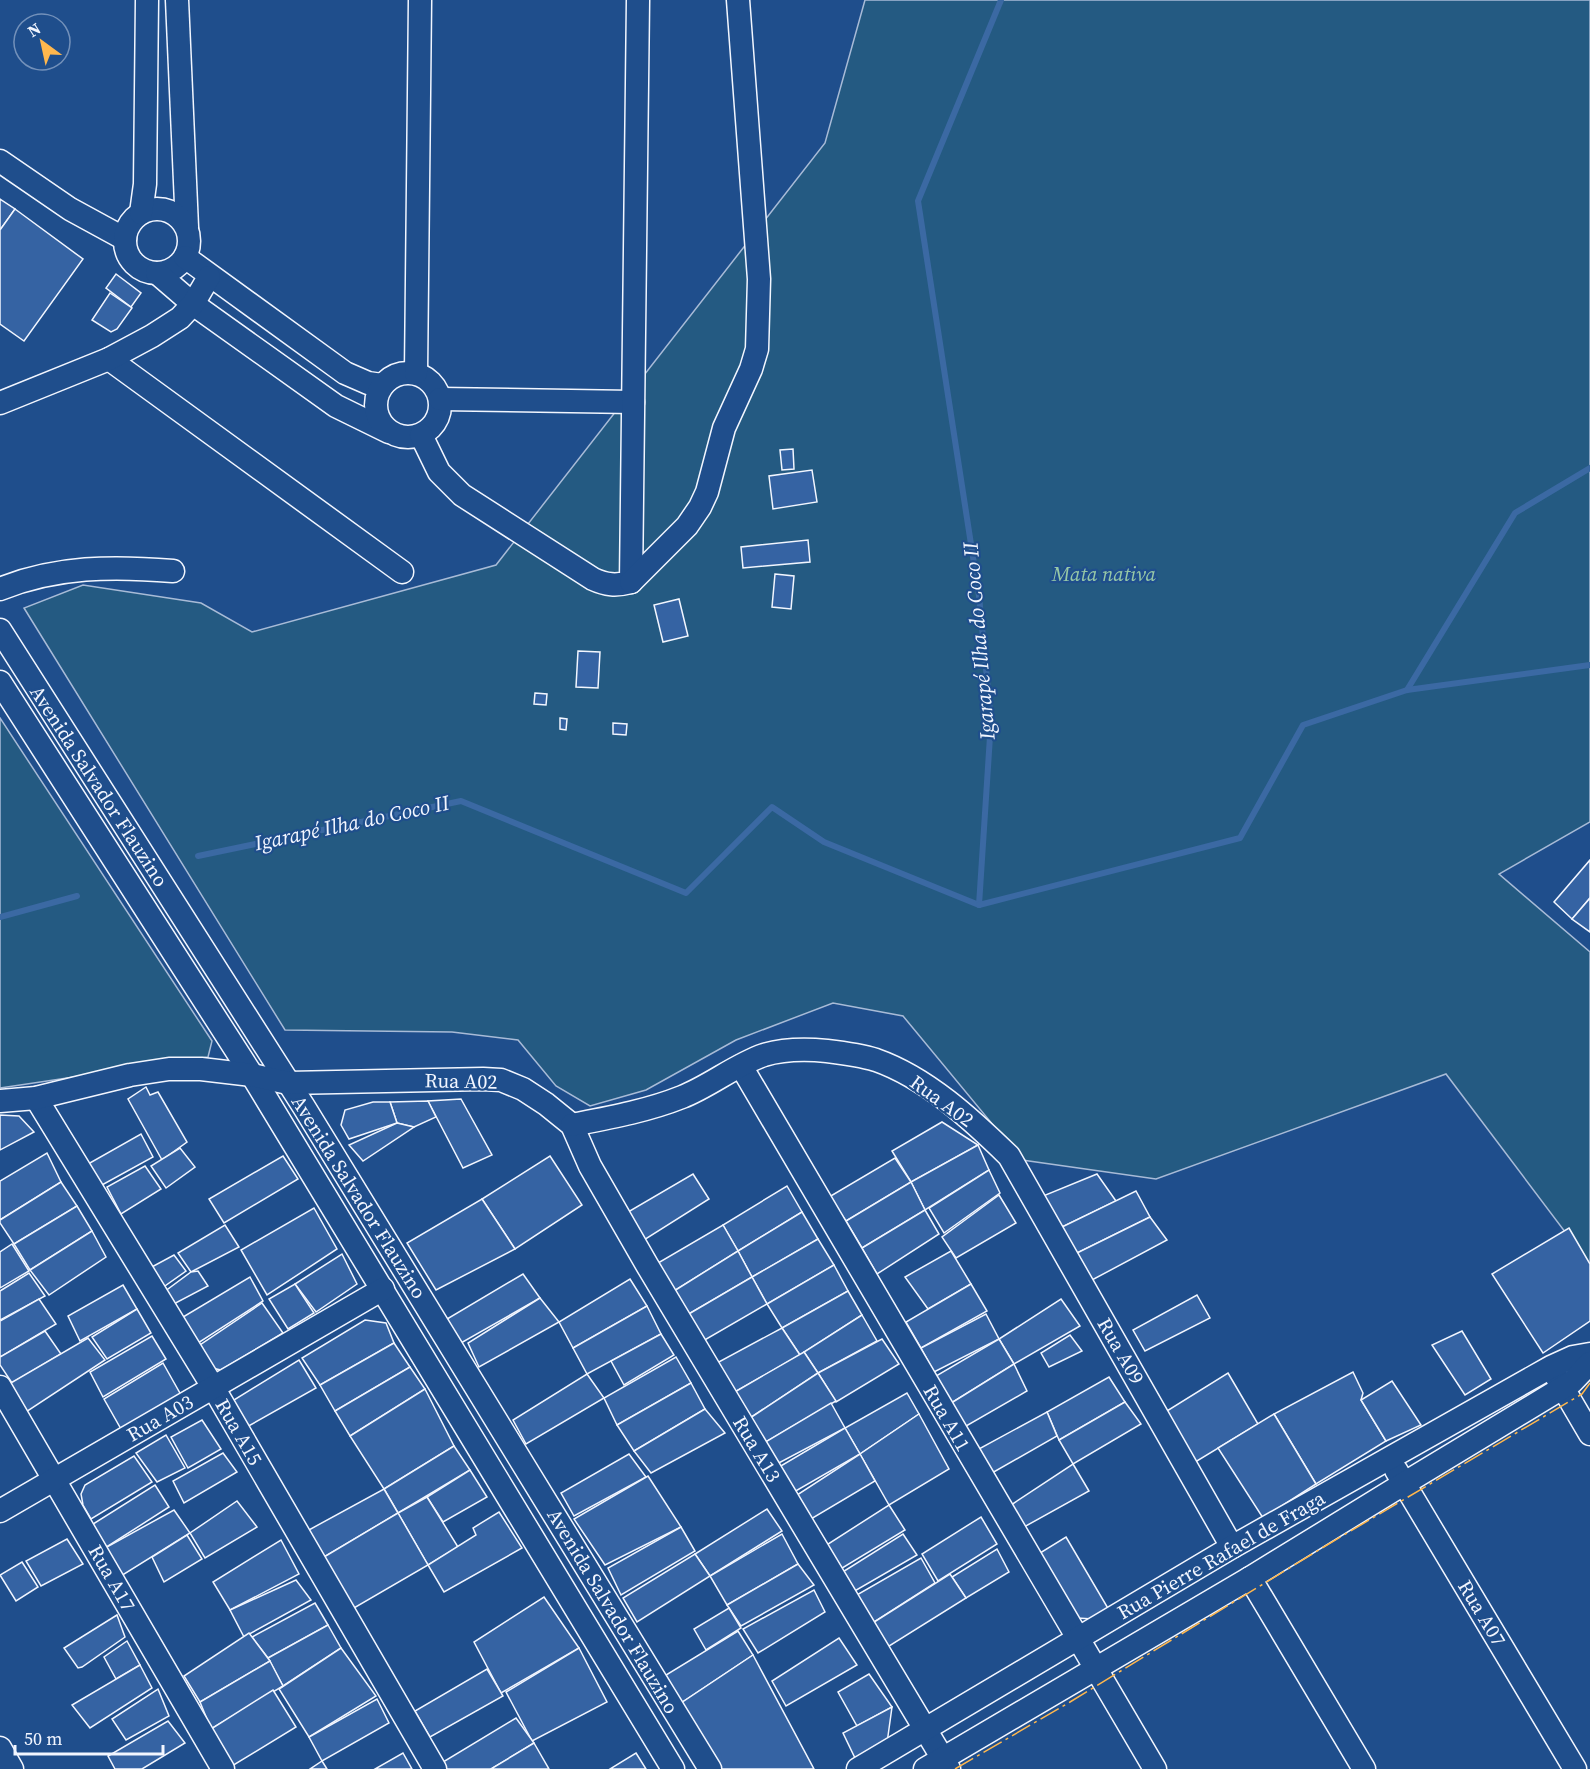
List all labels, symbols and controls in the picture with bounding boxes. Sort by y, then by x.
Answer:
north arrow [12,12,72,72]
text: N [23,17,45,42]
water label: Igarapé Ilha do Coco II [955,540,1002,742]
park label: Mata nativa [1051,560,1157,588]
street label: Avenida Salvador Flauzino [23,680,175,892]
water label: Igarapé Ilha do Coco II [251,788,453,858]
street label: Rua A02 [424,1066,498,1096]
street label: Rua A02 [904,1068,980,1134]
street label: Avenida Salvador Flauzino [285,1090,433,1304]
street label: Rua A09 [1091,1313,1151,1389]
street label: Rua A11 [917,1380,977,1456]
street label: Rua A03 [122,1388,198,1448]
street label: Rua A15 [209,1394,269,1470]
street label: Rua A13 [726,1411,788,1487]
street label: Rua Pierre Rafael de Fraga [1112,1484,1331,1626]
street label: Avenida Salvador Flauzino [540,1503,686,1719]
street label: Rua A17 [82,1540,142,1616]
street label: Rua A07 [1451,1575,1513,1651]
scale bar [15,1718,164,1756]
text: 50 m [24,1726,62,1751]

